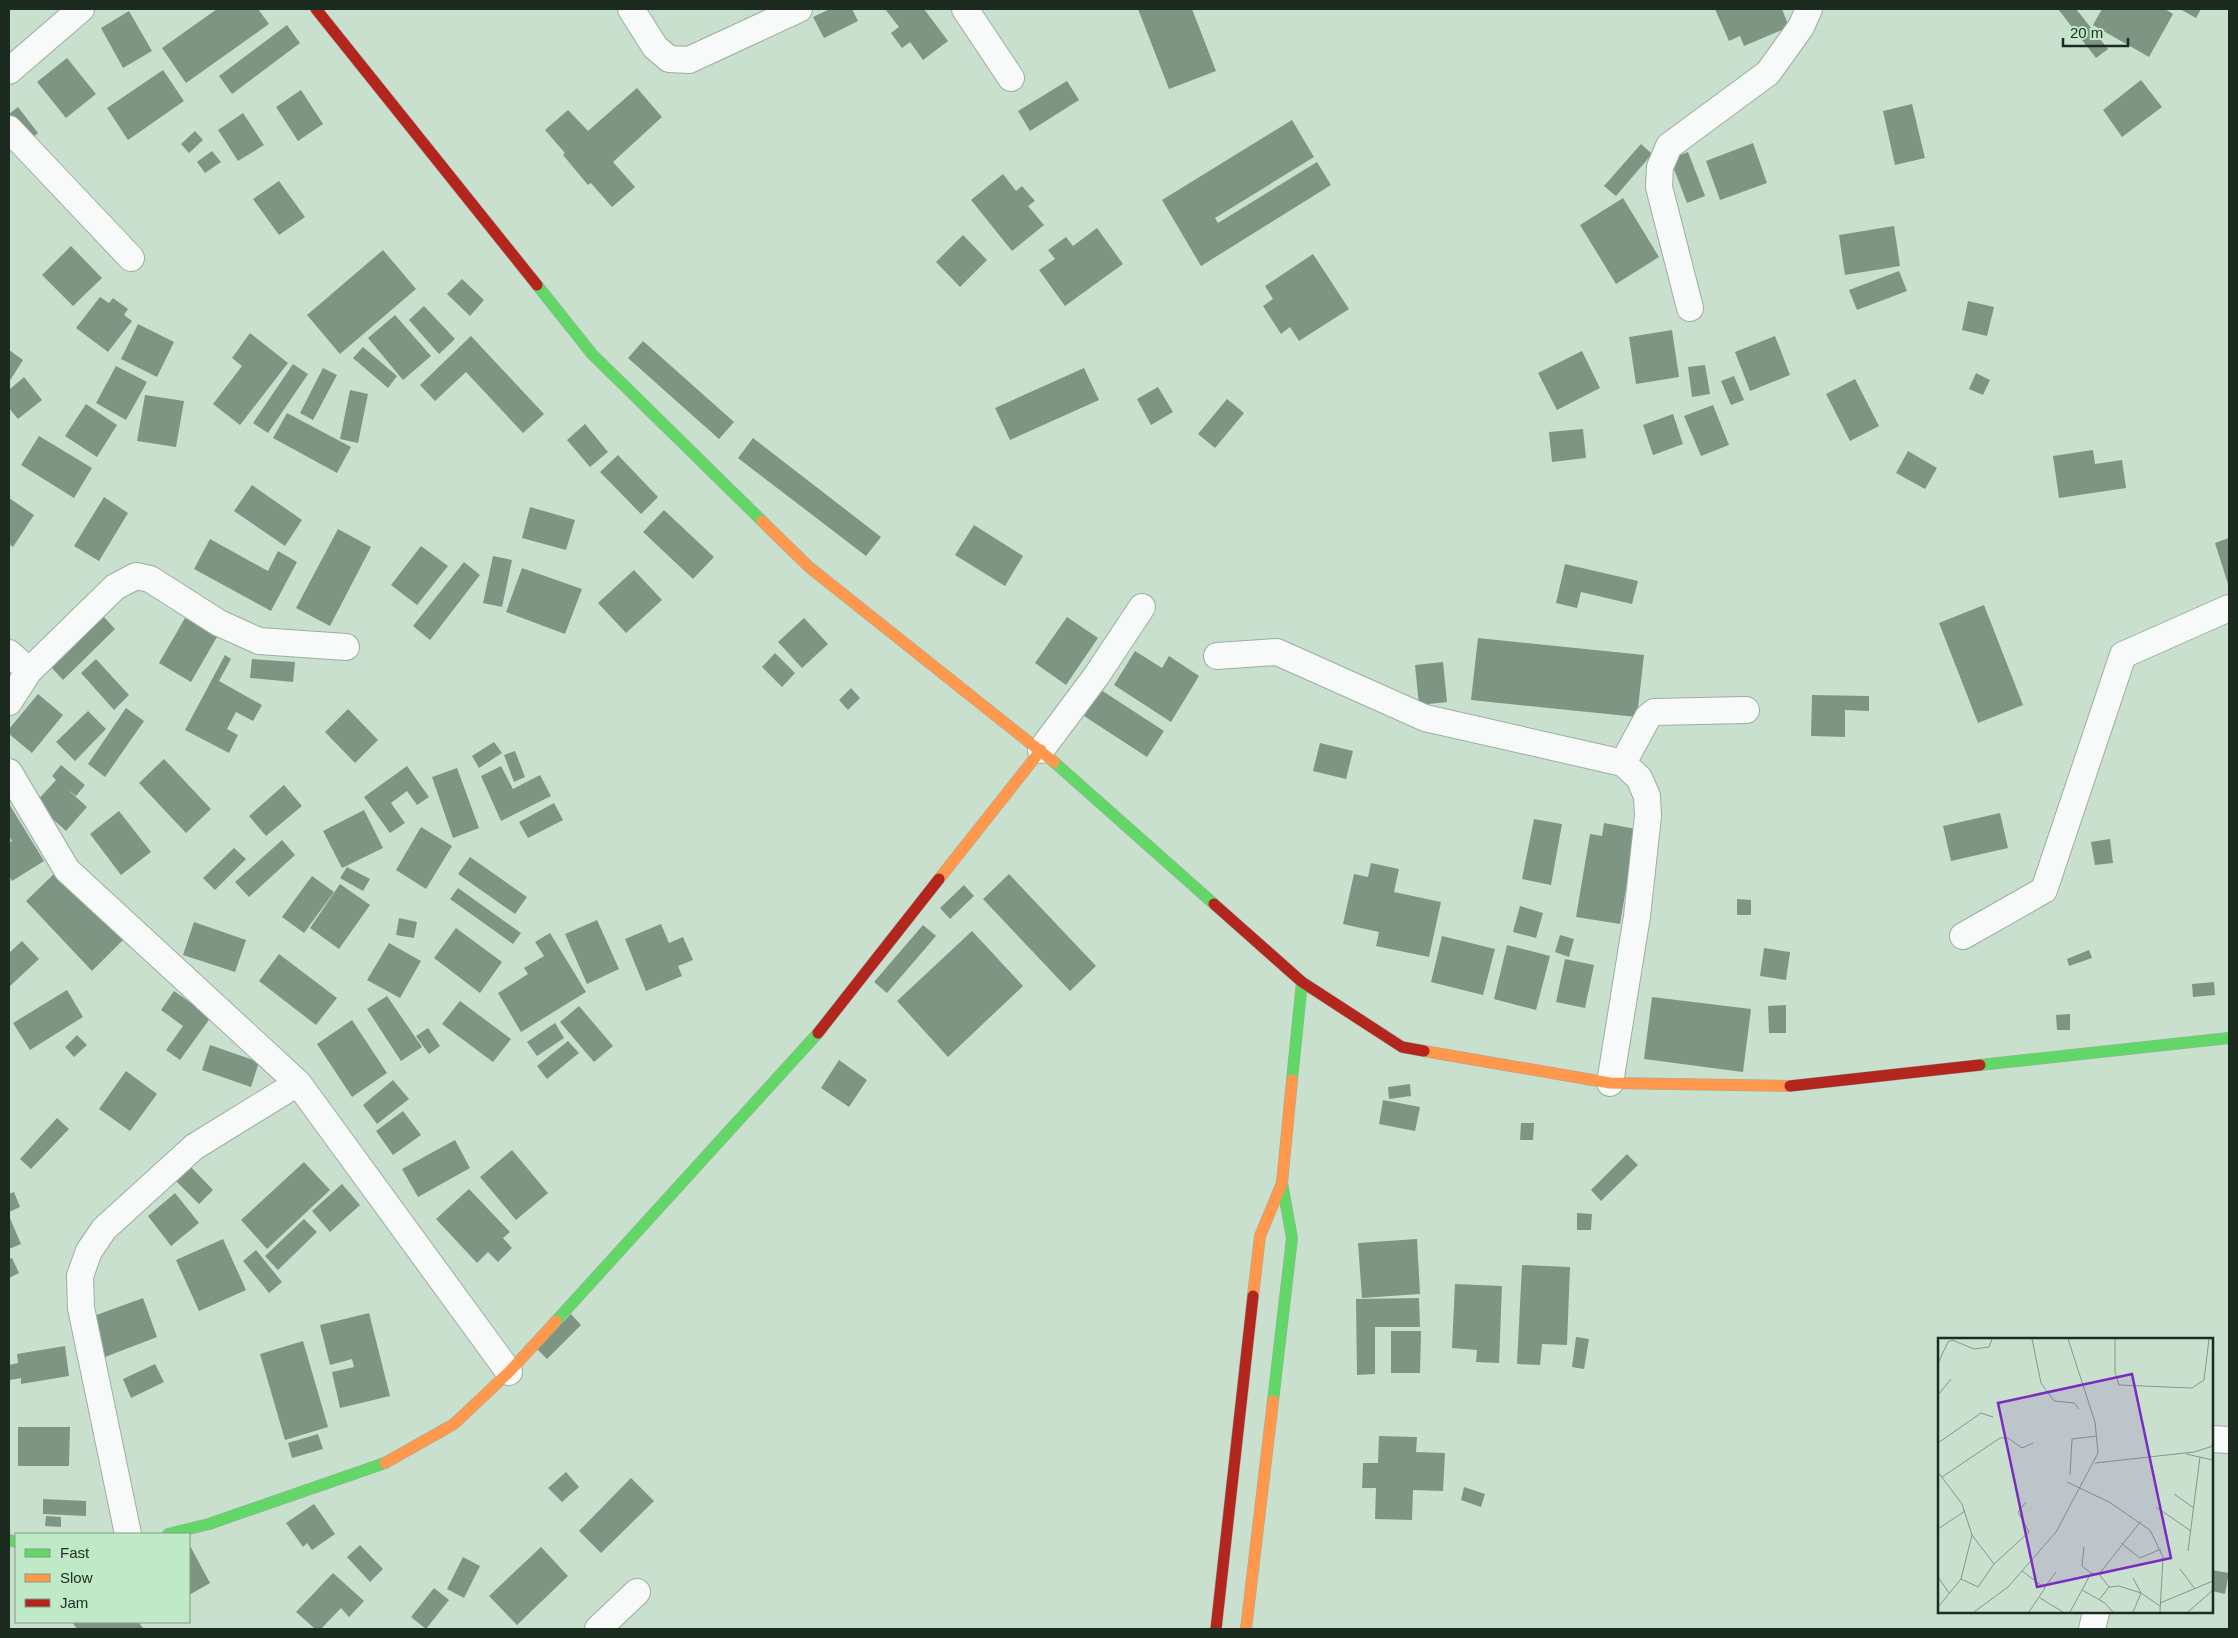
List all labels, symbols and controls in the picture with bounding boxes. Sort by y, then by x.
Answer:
scale bar [2063,15,2128,47]
text: 20 m [2070,24,2103,41]
inset map [1938,1338,2213,1613]
legend [15,1533,190,1623]
text: Fast [60,1544,90,1561]
text: Slow [60,1569,93,1586]
text: Jam [60,1594,88,1611]

